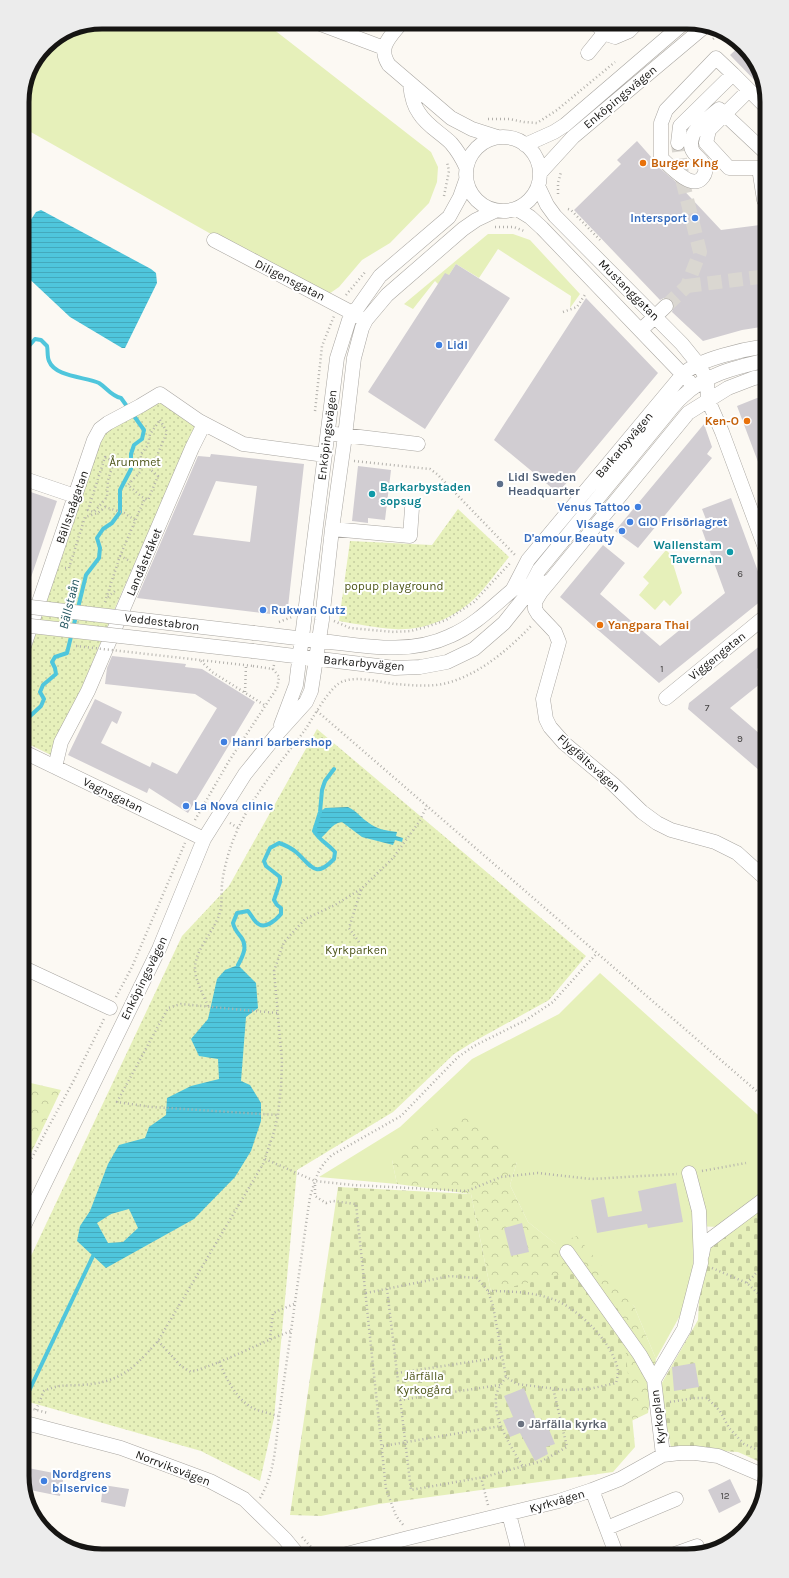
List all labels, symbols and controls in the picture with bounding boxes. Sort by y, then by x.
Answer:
street label: Enköpingsvägen [581,62,659,132]
place label: Burger King [651,156,718,170]
marker: Burger King [638,158,648,168]
place label: Intersport [630,211,687,225]
marker: Intersport [690,213,700,223]
street label: Diligensgatan [253,256,327,304]
street label: Mustanggatan [596,257,662,323]
place label: Lidl [447,338,468,352]
marker: Lidl [434,340,444,350]
street label: Enköpingsvägen [315,389,339,481]
street label: Barkarbyvägen [592,409,656,481]
place label: Ken-O [705,414,739,428]
marker: Ken-O [742,416,752,426]
park label: Årummet [109,455,161,469]
street label: Bällstaågatan [53,469,91,545]
place label: Lidl Sweden Headquarter [508,470,580,498]
marker: Lidl Sweden Headquarter [495,479,505,489]
place label: Barkarbystaden sopsug [380,480,471,508]
marker: Barkarbystaden sopsug [367,489,377,499]
place label: Venus Tattoo [557,500,630,514]
marker: Venus Tattoo [633,502,643,512]
place label: GIO Frisörlagret [638,515,728,529]
place label: Visage D'amour Beauty [524,517,614,545]
marker: GIO Frisörlagret [625,517,635,527]
street label: Landåstråket [123,526,165,598]
marker: Visage D'amour Beauty [617,526,627,536]
place label: Wallenstam Tavernan [653,538,722,566]
marker: Wallenstam Tavernan [725,547,735,557]
house number: 6 [737,568,743,580]
water label: Bällstaån [56,577,82,631]
park label: popup playground [344,579,444,593]
place label: Rukwan Cutz [271,603,346,617]
marker: Rukwan Cutz [258,605,268,615]
street label: Veddestabron [124,610,200,634]
place label: Yangpara Thai [608,618,690,632]
marker: Yangpara Thai [595,620,605,630]
street label: Viggengatan [686,629,748,683]
street label: Barkarbyvägen [323,652,405,674]
house number: 1 [660,663,664,675]
house number: 7 [705,702,710,714]
street label: Flygfältsvägen [555,731,623,795]
house number: 9 [737,733,743,745]
place label: Hanri barbershop [232,735,332,749]
marker: Hanri barbershop [219,737,229,747]
street label: Vagnsgatan [81,774,145,816]
place label: La Nova clinic [194,799,273,813]
marker: La Nova clinic [181,801,191,811]
street label: Enköpingsvägen [118,934,170,1022]
park label: Kyrkparken [325,943,387,957]
park label: Järfälla Kyrkogård [396,1369,452,1397]
street label: Kyrkoplan [648,1389,668,1445]
place label: Järfälla kyrka [529,1417,607,1431]
marker: Järfälla kyrka [516,1419,526,1429]
street label: Norrviksvägen [134,1447,212,1489]
place label: Nordgrens bilservice [52,1467,111,1495]
marker: Nordgrens bilservice [39,1476,49,1486]
street label: Kyrkvägen [528,1486,586,1516]
house number: 12 [720,1490,730,1502]

